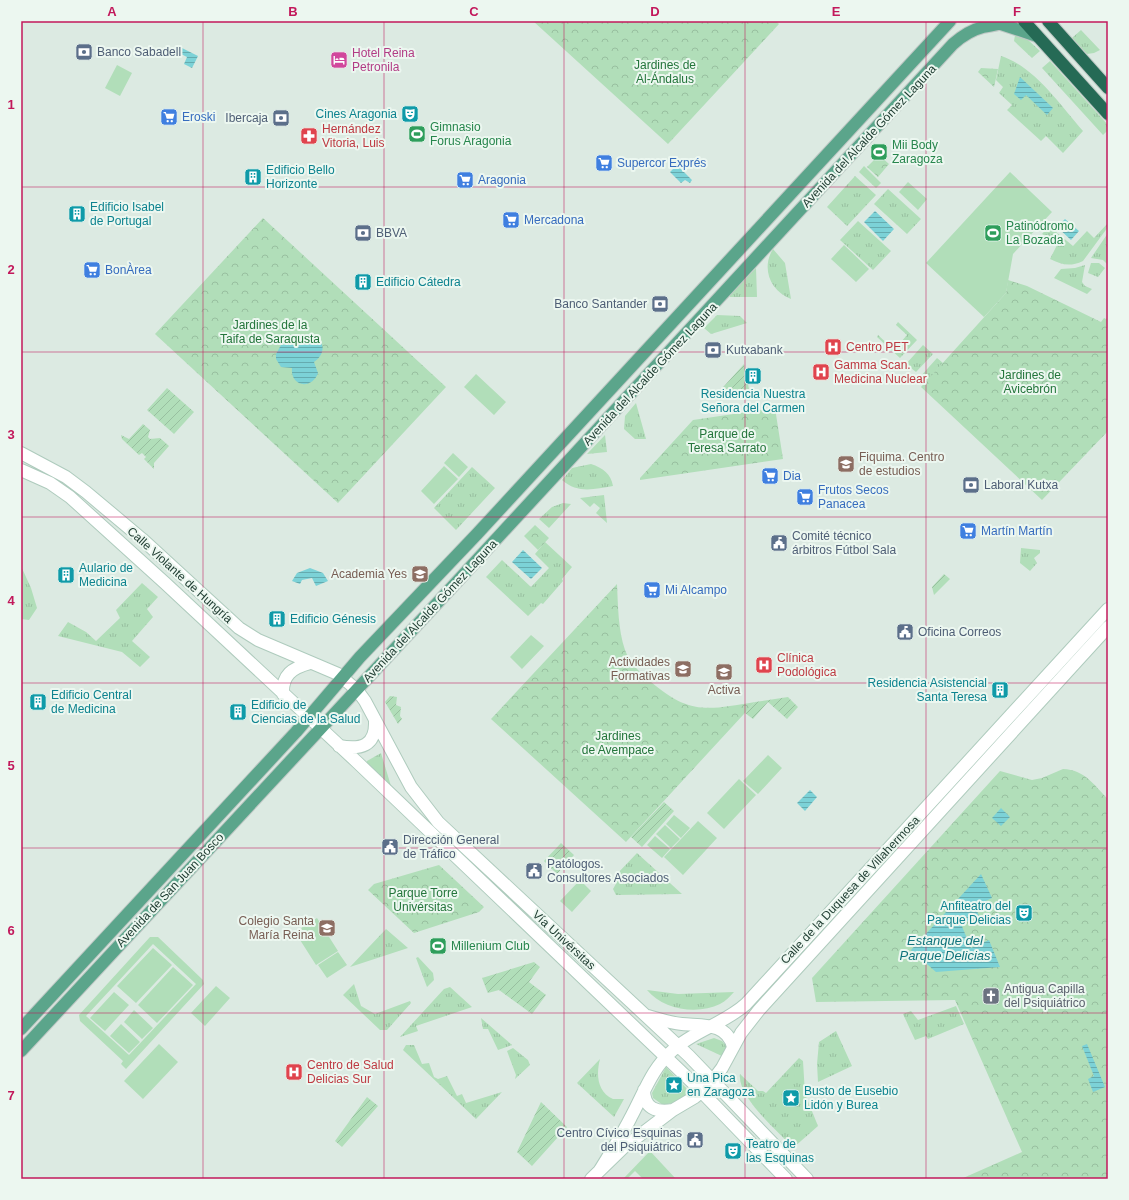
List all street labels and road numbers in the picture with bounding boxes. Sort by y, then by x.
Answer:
street label: Avenida del Alcalde Gómez Laguna [799,62,939,210]
street label: Avenida del Alcalde Gómez Laguna [580,300,720,448]
street label: Calle Violante de Hungría [125,524,236,626]
street label: Avenida del Alcalde Gómez Laguna [360,537,500,685]
street label: Calle de la Duquesa de Villahermosa [778,813,923,967]
street label: Avenida de San Juan Bosco [114,830,227,950]
street label: Vía Univérsitas [530,907,598,973]

